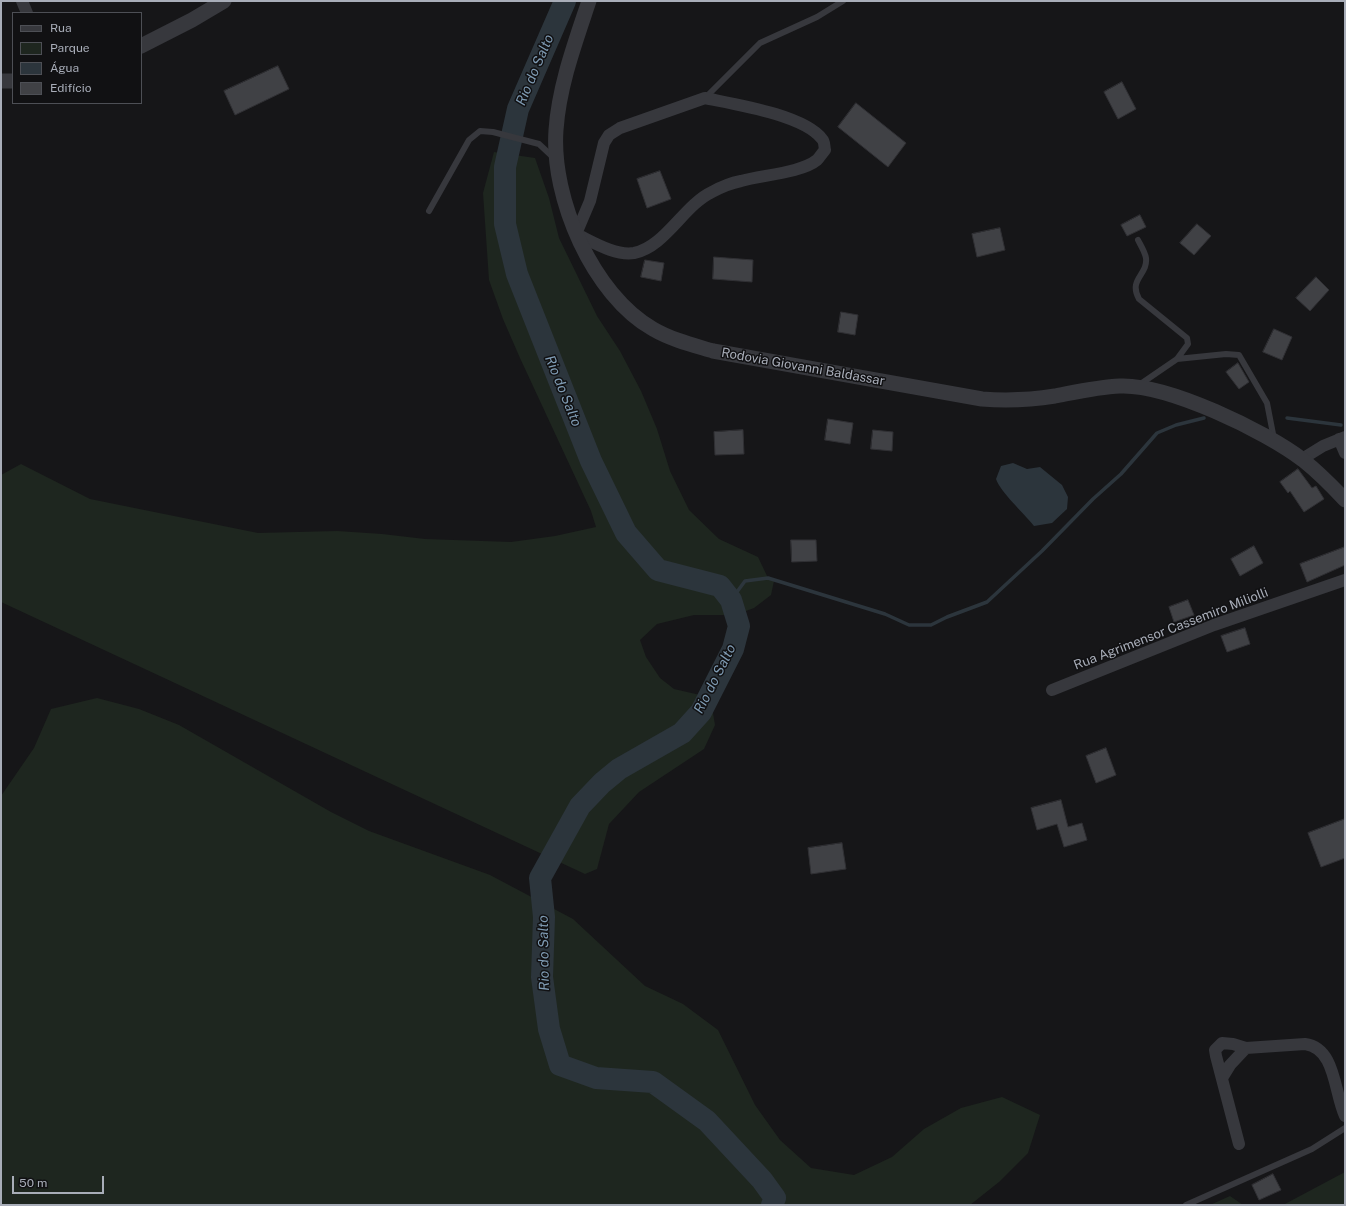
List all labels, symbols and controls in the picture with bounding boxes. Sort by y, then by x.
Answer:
legend [12,12,142,104]
text: Rua [50,21,72,35]
water label: Rio do Salto [513,32,557,108]
text: Parque [50,41,90,55]
text: Água [50,61,79,75]
text: Edifício [50,81,91,95]
street label: Rodovia Giovanni Baldassar [720,345,886,389]
water label: Rio do Salto [541,353,585,429]
street label: Rua Agrimensor Cassemiro Miliolli [1072,585,1270,673]
water label: Rio do Salto [690,642,740,716]
water label: Rio do Salto [535,915,553,991]
scale bar [14,1168,106,1194]
text: 50 m [19,1176,47,1190]

